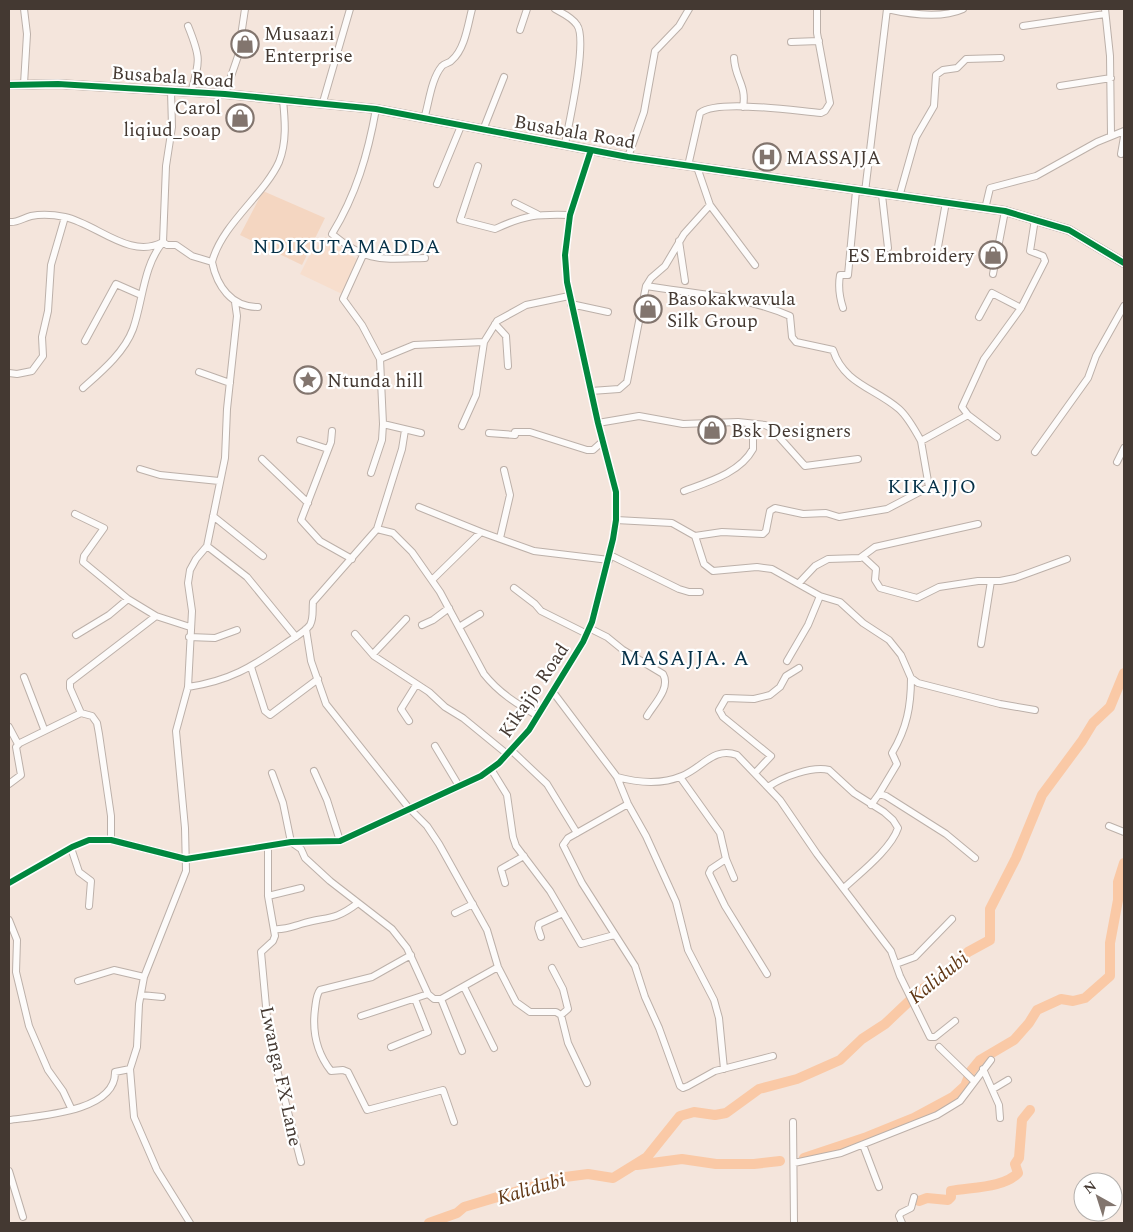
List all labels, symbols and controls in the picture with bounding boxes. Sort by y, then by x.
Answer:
place label: Musaazi Enterprise [264,20,353,71]
shop icon: Musaazi Enterprise [230,29,260,59]
street label: Busabala Road [111,59,235,96]
place label: Carol liqiud_soap [124,94,221,145]
shop icon: Carol liqiud_soap [225,103,255,133]
street label: Busabala Road [512,108,638,157]
hospital icon: MASSAJJA [752,142,782,172]
place label: MASSAJJA [786,144,881,173]
district label: NDIKUTAMADDA [253,232,441,262]
shop icon: ES Embroidery [978,240,1008,270]
place label: ES Embroidery [847,242,975,271]
place label: Basokakwavula Silk Group [667,285,796,336]
shop icon: Basokakwavula Silk Group [633,294,663,324]
place icon: Ntunda hill [293,365,323,395]
place label: Ntunda hill [327,367,423,396]
shop icon: Bsk Designers [697,415,727,445]
place label: Bsk Designers [731,417,851,446]
district label: KIKAJJO [887,472,977,502]
street label: Kikajjo Road [492,638,577,744]
district label: MASAJJA. A [620,643,750,675]
water label: Kalidubi [902,944,975,1011]
street label: Lwanga FX Lane [252,1004,310,1149]
water label: Kalidubi [493,1165,569,1213]
north arrow [1073,1172,1123,1222]
text: N [1079,1176,1101,1199]

